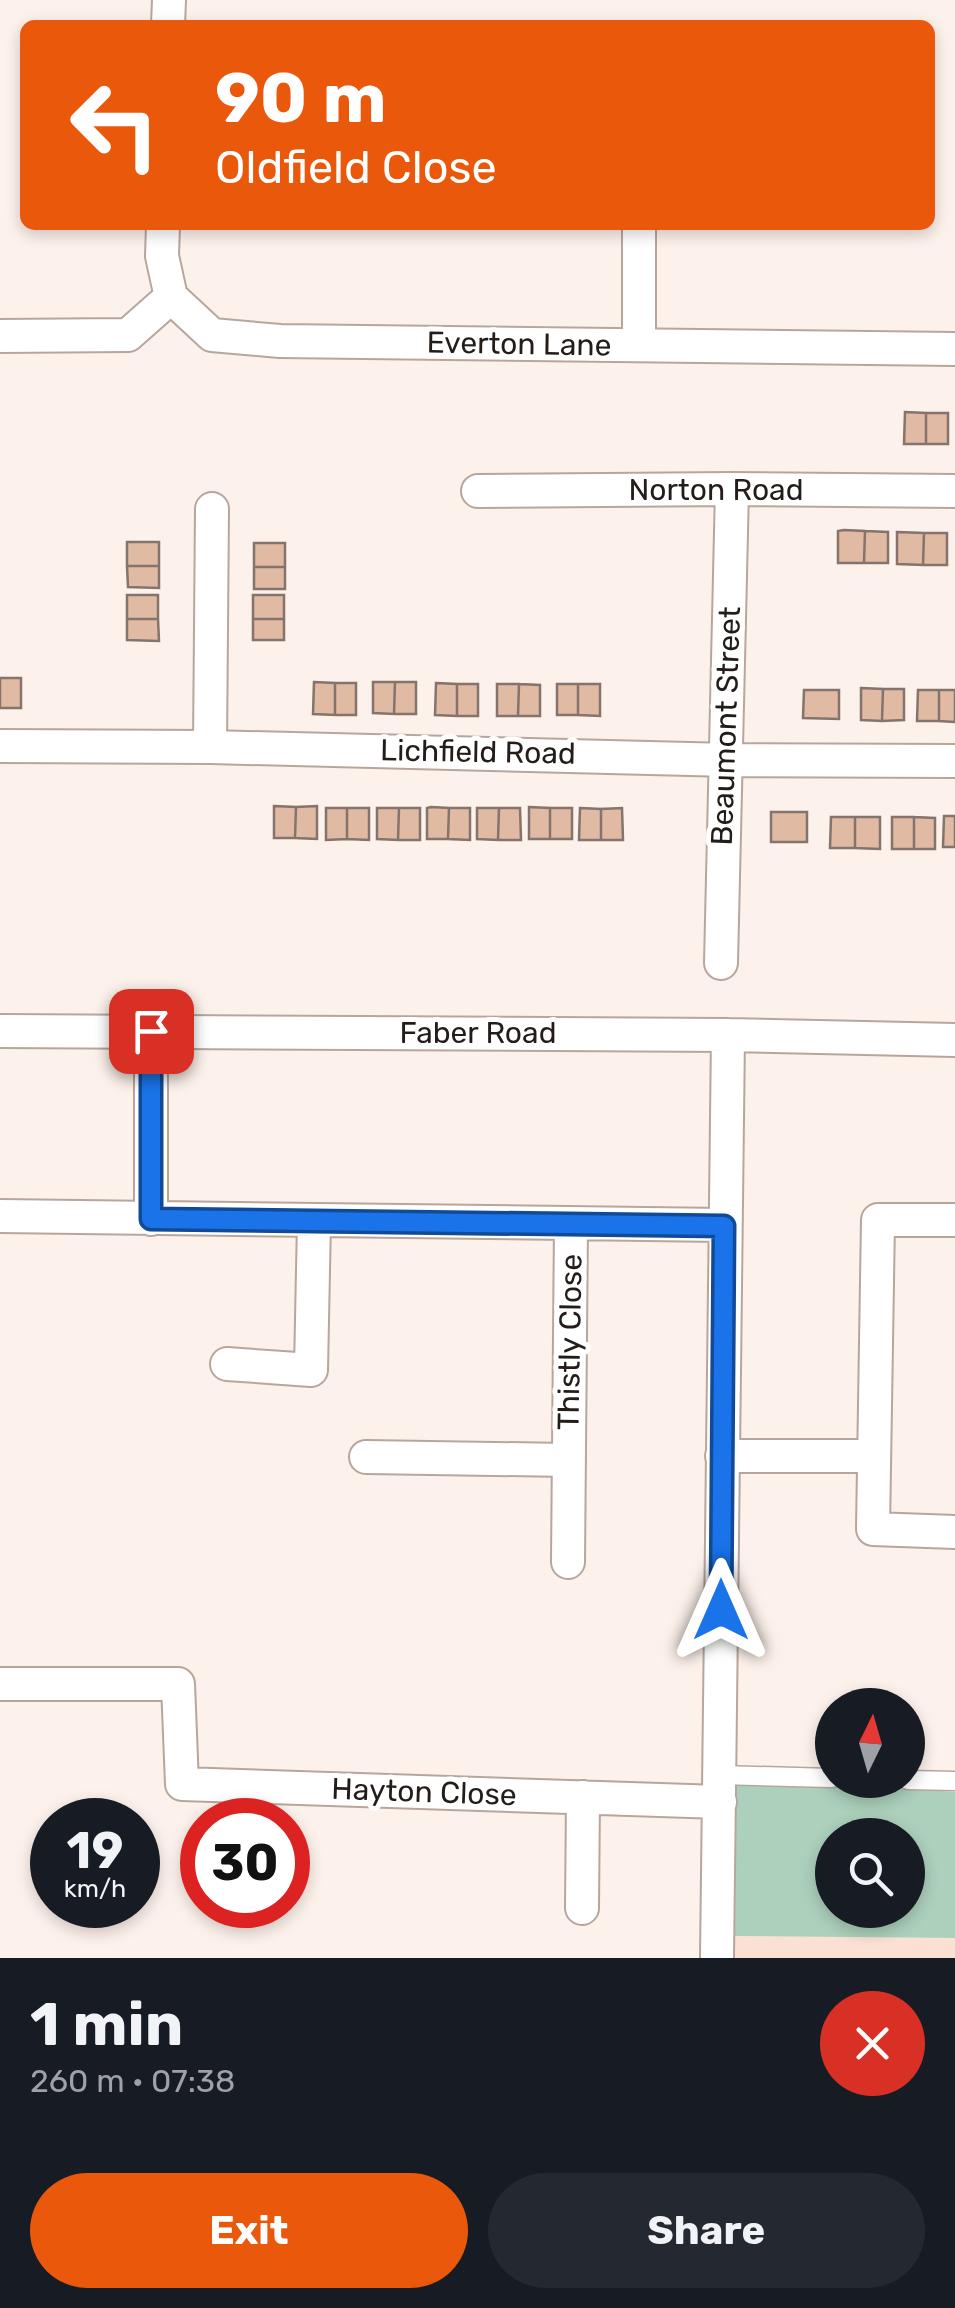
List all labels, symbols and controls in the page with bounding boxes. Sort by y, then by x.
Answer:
text: 90 m [215,57,387,140]
icon: left [50,60,180,190]
text: Oldfield Close [215,141,497,194]
street label: Everton Lane [426,324,612,364]
street label: Norton Road [628,472,804,508]
street label: Beaumont Street [704,606,748,846]
street label: Lichfield Road [380,732,576,772]
pin [109,989,194,1074]
icon: arrive [124,1004,179,1059]
street label: Faber Road [399,1015,557,1051]
street label: Thistly Close [550,1254,590,1430]
position arrow [669,1558,773,1662]
north arrow [815,1688,925,1798]
map controls [815,1688,925,1928]
street label: Hayton Close [331,1771,517,1813]
speed limit sign: 30 [180,1798,310,1928]
button: search [815,1818,925,1928]
text: 19 [67,1821,123,1881]
text: km/h [64,1874,126,1903]
text: 1 min [30,1989,183,2060]
button: close [820,1991,925,2096]
text: 260 m · 07:38 [30,2062,235,2100]
button: Exit [30,2173,468,2288]
button: Share [488,2173,925,2288]

